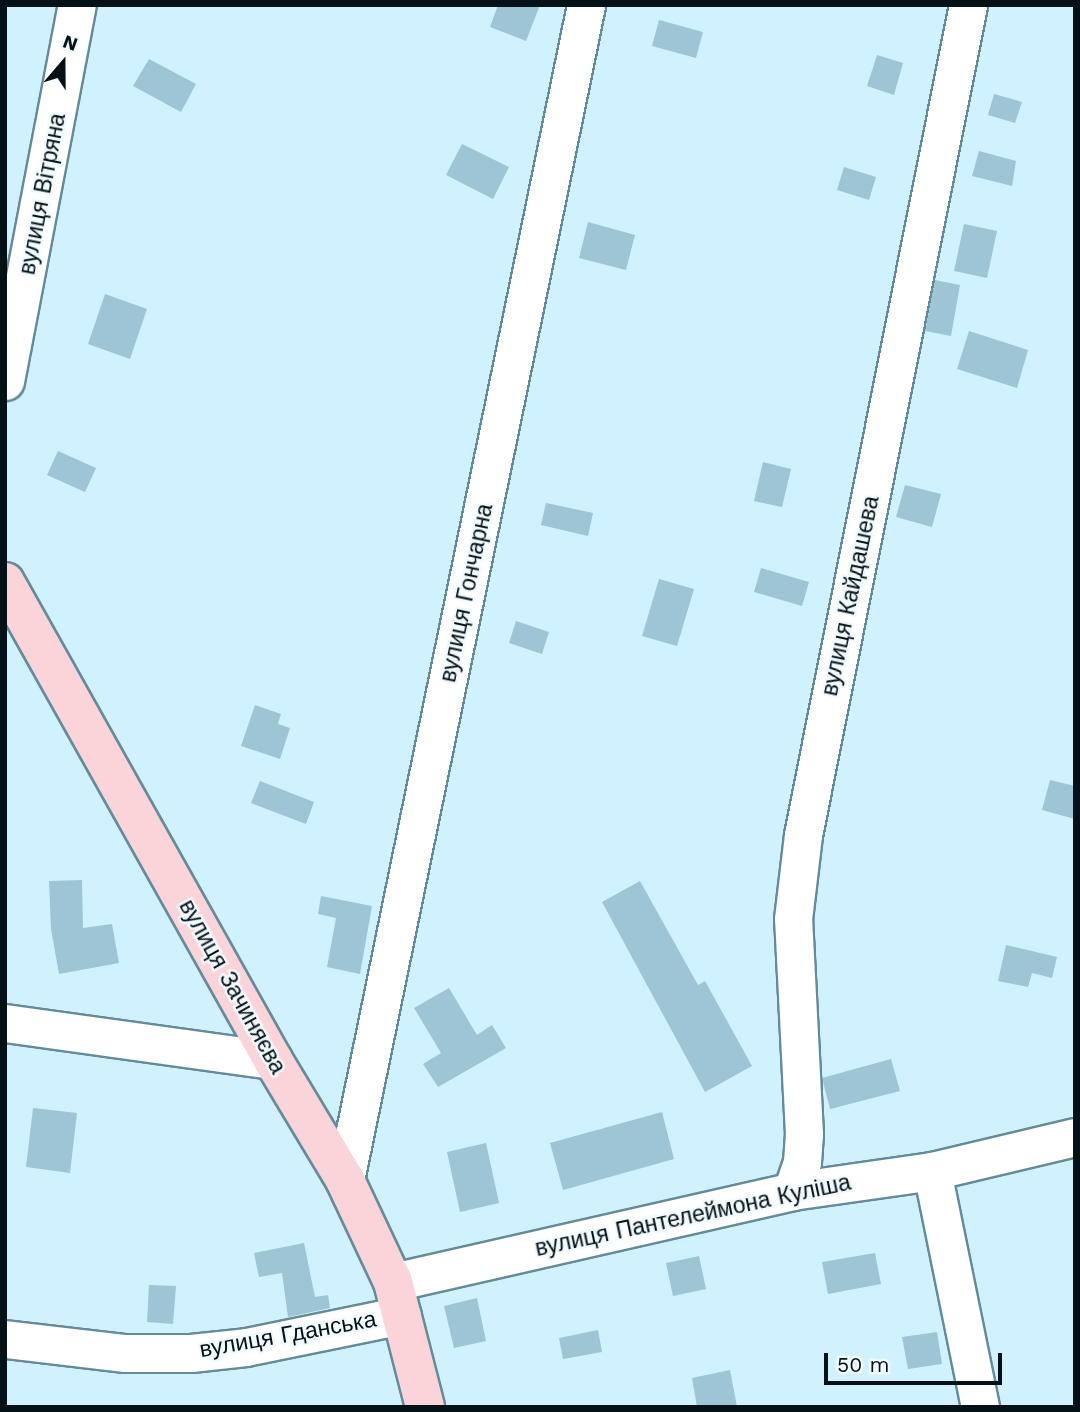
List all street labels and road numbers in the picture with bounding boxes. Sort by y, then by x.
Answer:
street label: вулиця Вітряна [14,111,72,277]
street label: вулиця Кайдашева [816,494,886,698]
street label: вулиця Гончарна [435,501,499,685]
street label: вулиця Зачиняєва [173,895,291,1079]
street label: вулиця Пантелеймона Куліша [533,1169,853,1263]
street label: вулиця Гданська [197,1306,379,1364]

